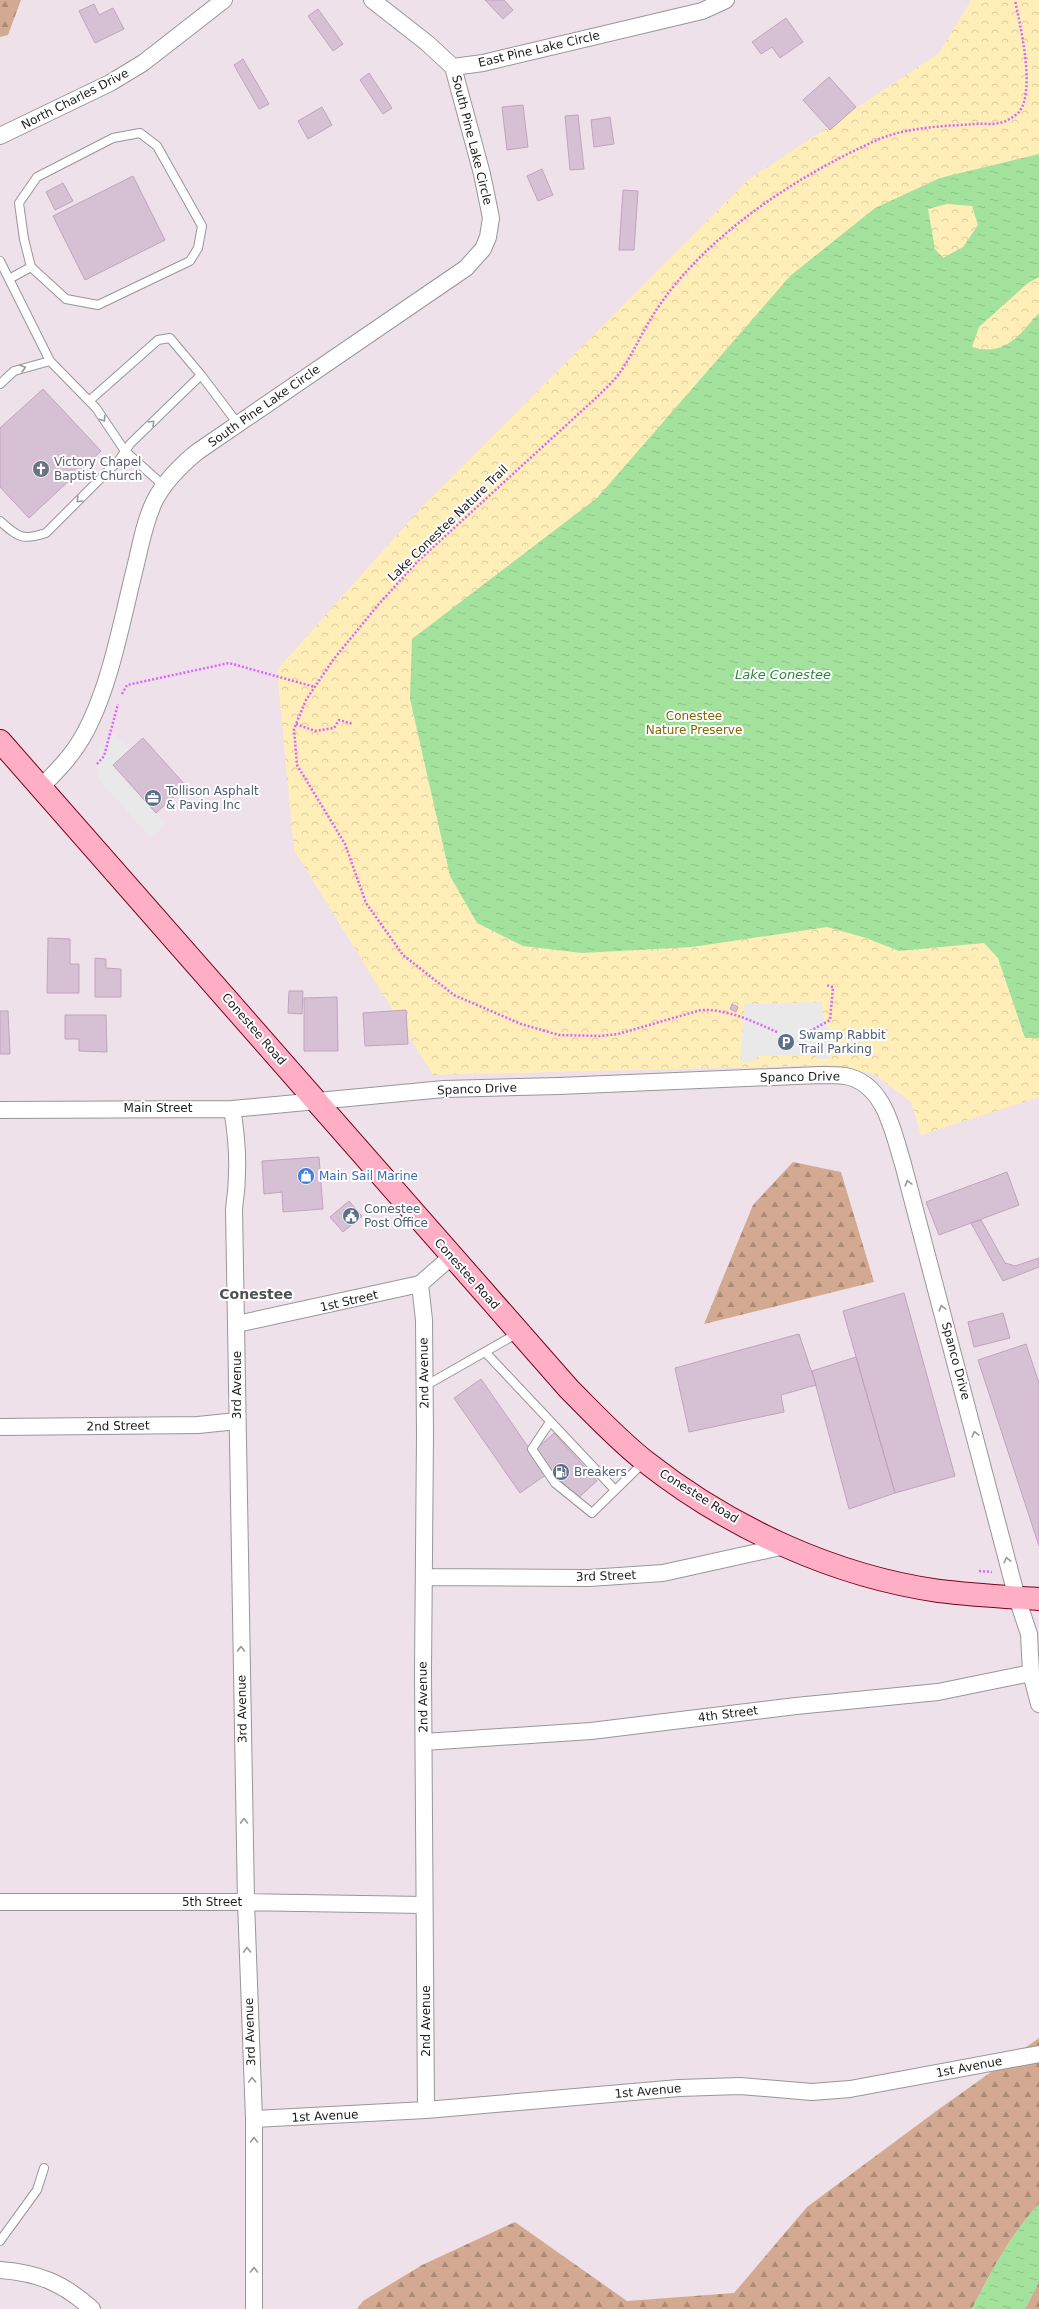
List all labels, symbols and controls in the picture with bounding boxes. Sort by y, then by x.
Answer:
street label: East Pine Lake Circle [477,28,601,70]
street label: North Charles Drive [19,66,131,132]
street label: South Pine Lake Circle [449,74,495,206]
street label: South Pine Lake Circle [205,362,323,450]
one-way arrow [19,364,26,373]
one-way arrow [99,415,106,422]
one-way arrow [147,420,155,428]
place label: Victory Chapel Baptist Church [54,455,142,483]
church icon: Victory Chapel Baptist Church [31,459,51,479]
street label: Lake Conestee Nature Trail [385,462,511,584]
one-way arrow [76,495,84,503]
water label: Lake Conestee [735,667,831,682]
park label: Conestee Nature Preserve [646,709,742,737]
place label: Tollison Asphalt & Paving Inc [165,784,259,812]
office icon: Tollison Asphalt & Paving Inc [143,788,163,808]
street label: Conestee Road [219,990,289,1068]
place label: Swamp Rabbit Trail Parking [798,1028,886,1056]
parking icon: Swamp Rabbit Trail Parking [776,1032,796,1052]
street label: Spanco Drive [760,1069,840,1085]
street label: Spanco Drive [437,1081,517,1097]
street label: Main Street [124,1101,193,1115]
shop icon: Main Sail Marine [296,1166,316,1186]
place label: Main Sail Marine [319,1169,418,1183]
one-way arrow [904,1180,913,1187]
place label: Conestee Post Office [364,1202,428,1230]
public building icon: Conestee Post Office [341,1206,361,1226]
street label: Conestee Road [432,1236,502,1312]
district label: Conestee [219,1286,293,1302]
street label: 1st Street [319,1287,380,1314]
one-way arrow [938,1305,947,1312]
street label: Spanco Drive [939,1321,973,1401]
street label: 2nd Avenue [416,1337,432,1409]
street label: 3rd Avenue [230,1351,244,1419]
street label: 2nd Street [86,1418,150,1434]
one-way arrow [971,1431,980,1438]
fuel station icon: Breakers [551,1462,571,1482]
place label: Breakers [574,1465,627,1479]
street label: Conestee Road [657,1466,741,1526]
one-way arrow [1003,1557,1012,1564]
street label: 3rd Street [576,1568,637,1584]
one-way arrow [237,1646,245,1652]
street label: 2nd Avenue [415,1661,431,1733]
street label: 3rd Avenue [234,1675,250,1743]
street label: 4th Street [697,1703,759,1725]
one-way arrow [240,1818,248,1824]
street label: 5th Street [182,1895,242,1909]
one-way arrow [243,1947,252,1953]
street label: 2nd Avenue [419,1985,433,2057]
street label: 3rd Avenue [242,1998,258,2066]
street label: 1st Avenue [935,2054,1003,2080]
one-way arrow [248,2077,256,2083]
street label: 1st Avenue [614,2081,682,2101]
street label: 1st Avenue [291,2107,359,2125]
one-way arrow [250,2137,258,2143]
one-way arrow [250,2267,258,2273]

